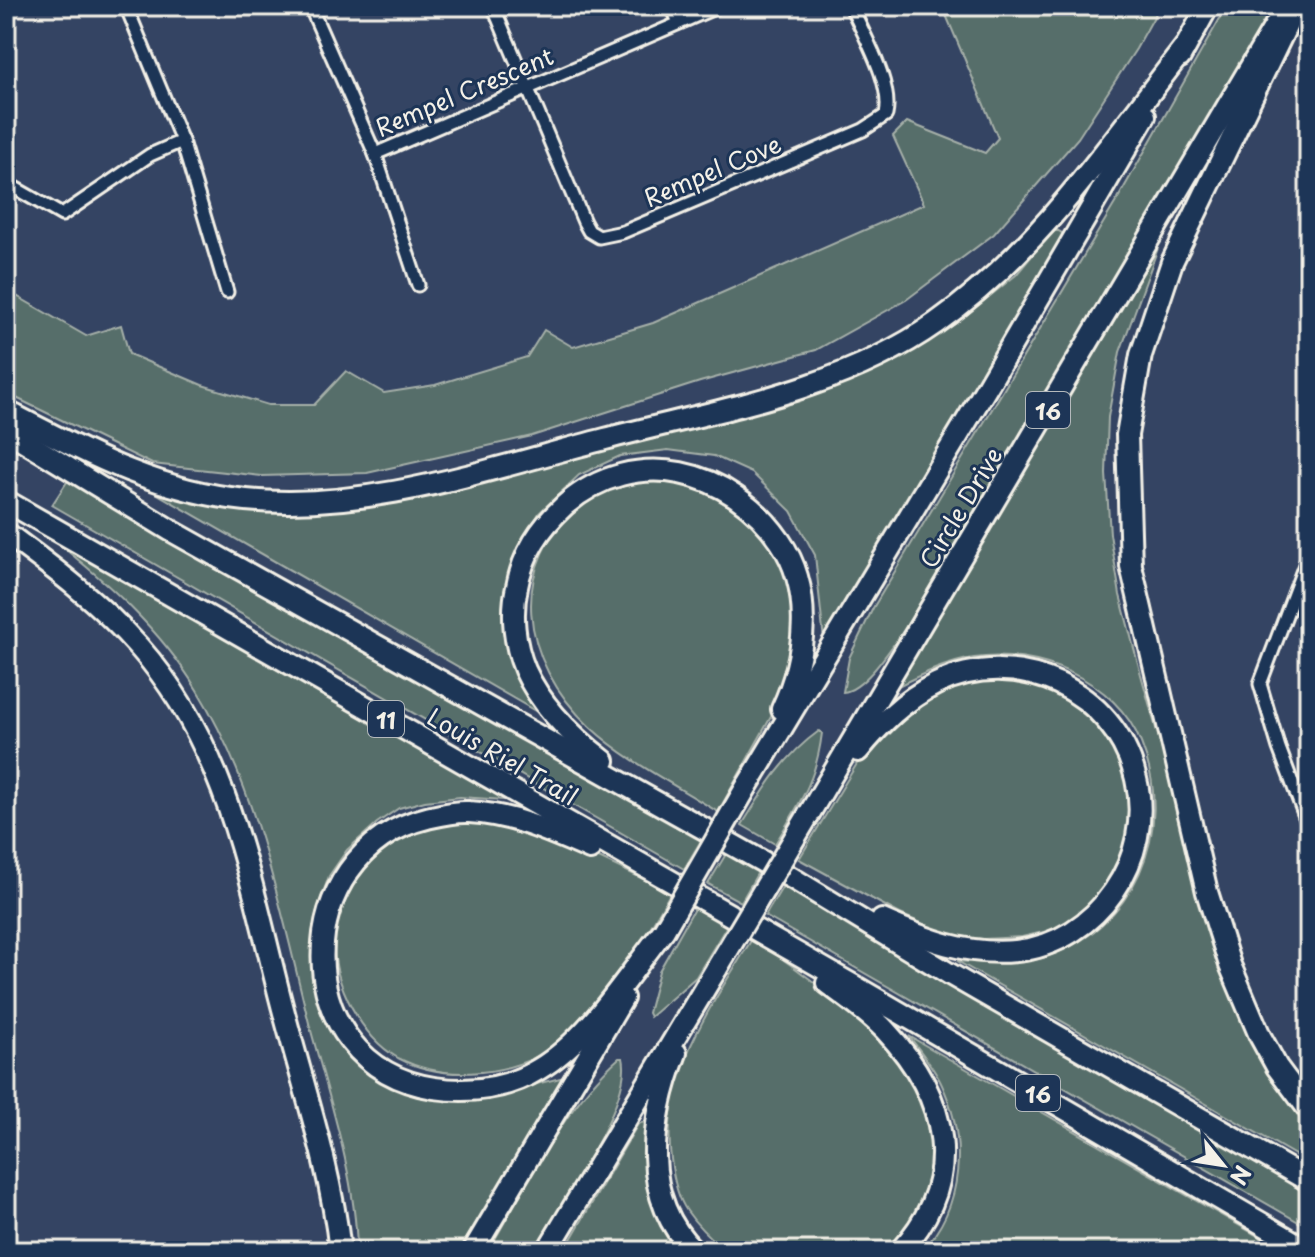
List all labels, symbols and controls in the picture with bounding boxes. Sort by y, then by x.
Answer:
street label: Rempel Crescent [369,37,559,145]
street label: Rempel Cove [638,125,786,215]
road number: 16 [1026,392,1070,428]
street label: Circle Drive [910,440,1010,574]
street label: Louis Riel Trail [421,698,585,814]
road number: 11 [368,701,404,737]
road number: 16 [1016,1075,1060,1111]
north arrow [1183,1125,1263,1205]
text: N [1223,1160,1260,1192]

